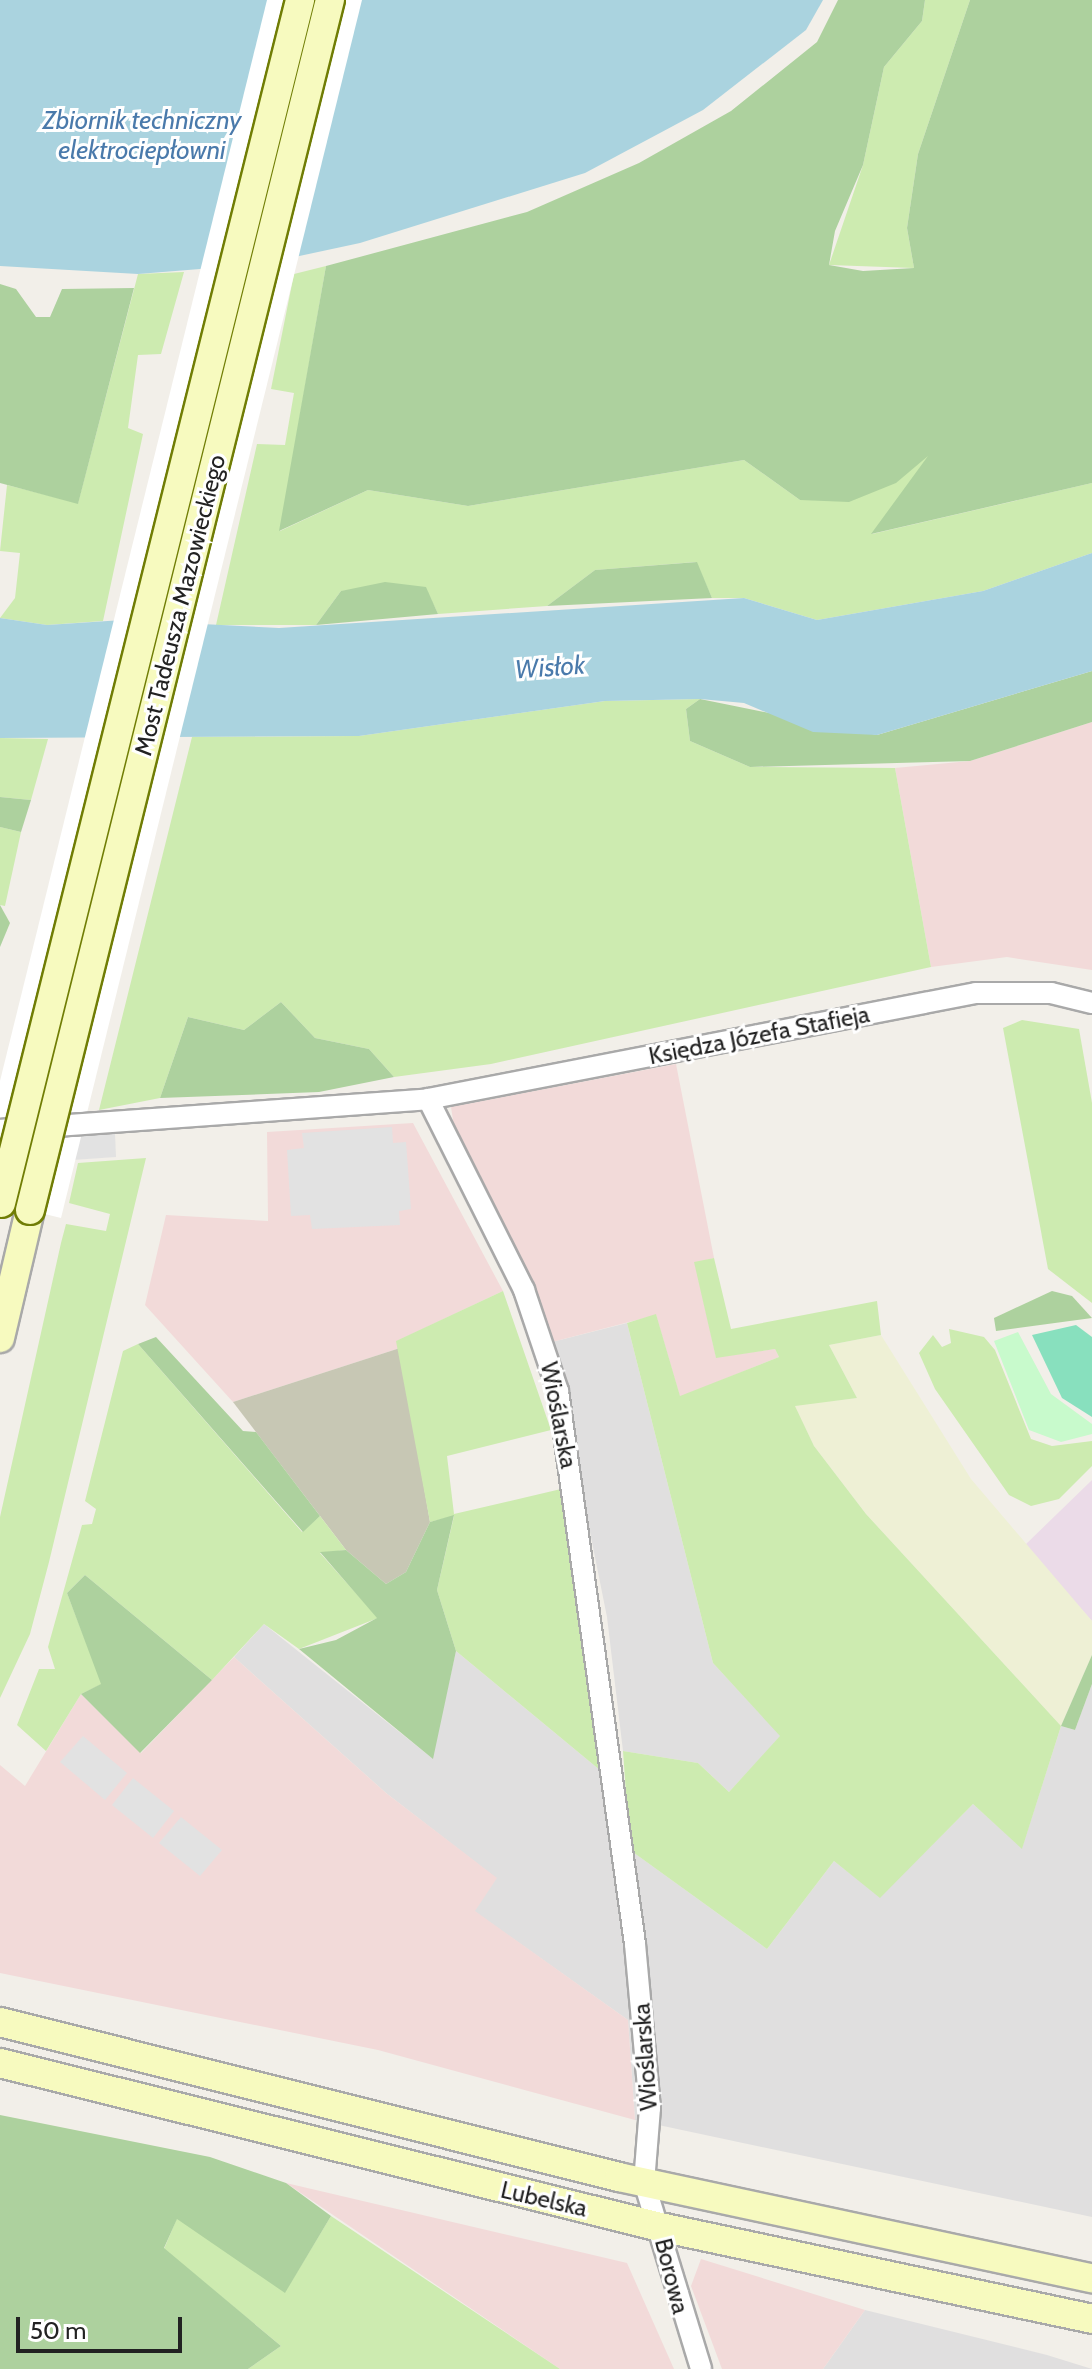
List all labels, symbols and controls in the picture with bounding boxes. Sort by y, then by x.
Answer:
water label: Zbiornik techniczny elektrociepłowni [43,105,241,166]
street label: Most Tadeusza Mazowieckiego [129,452,231,758]
water label: Wisłok [514,650,586,686]
street label: Księdza Józefa Stafieja [646,999,872,1071]
street label: Wioślarska [535,1359,583,1471]
street label: Wioślarska [627,2002,663,2112]
street label: Lubelska [498,2175,590,2223]
street label: Borowa [649,2235,695,2317]
scale bar [20,2301,186,2351]
text: 50 m [30,2316,86,2345]

